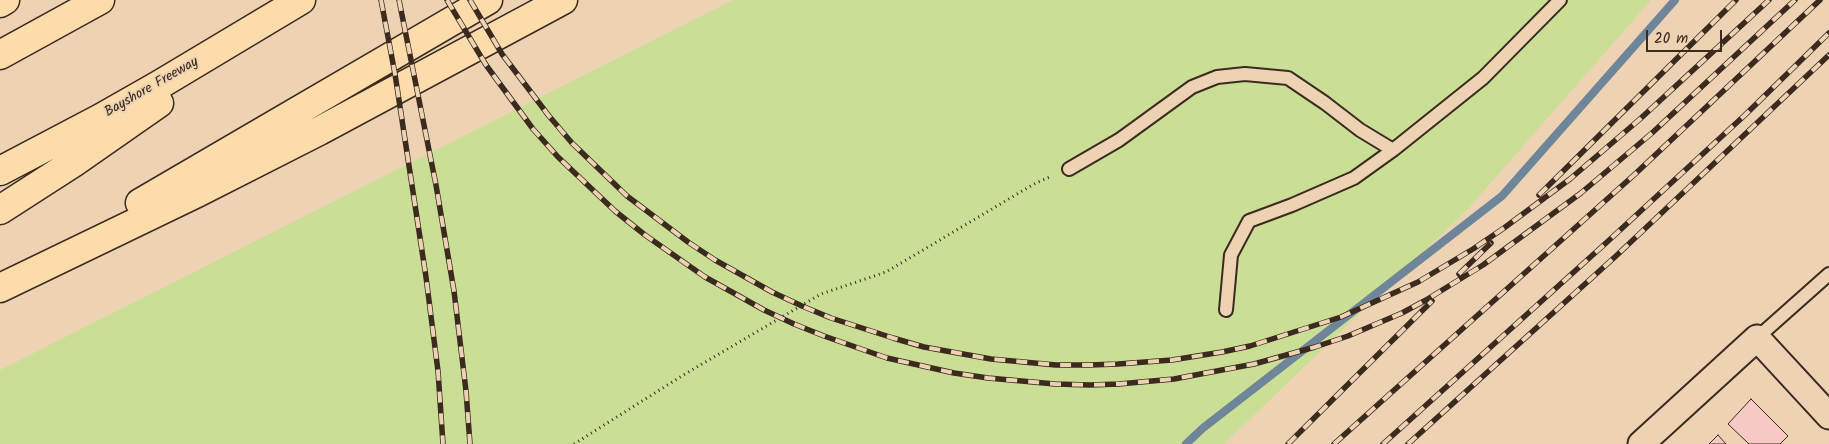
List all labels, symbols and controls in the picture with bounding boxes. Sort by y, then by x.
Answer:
scale bar [1649,20,1725,52]
text: 20 m [1654,27,1688,51]
street label: Bayshore Freeway [102,54,202,122]

